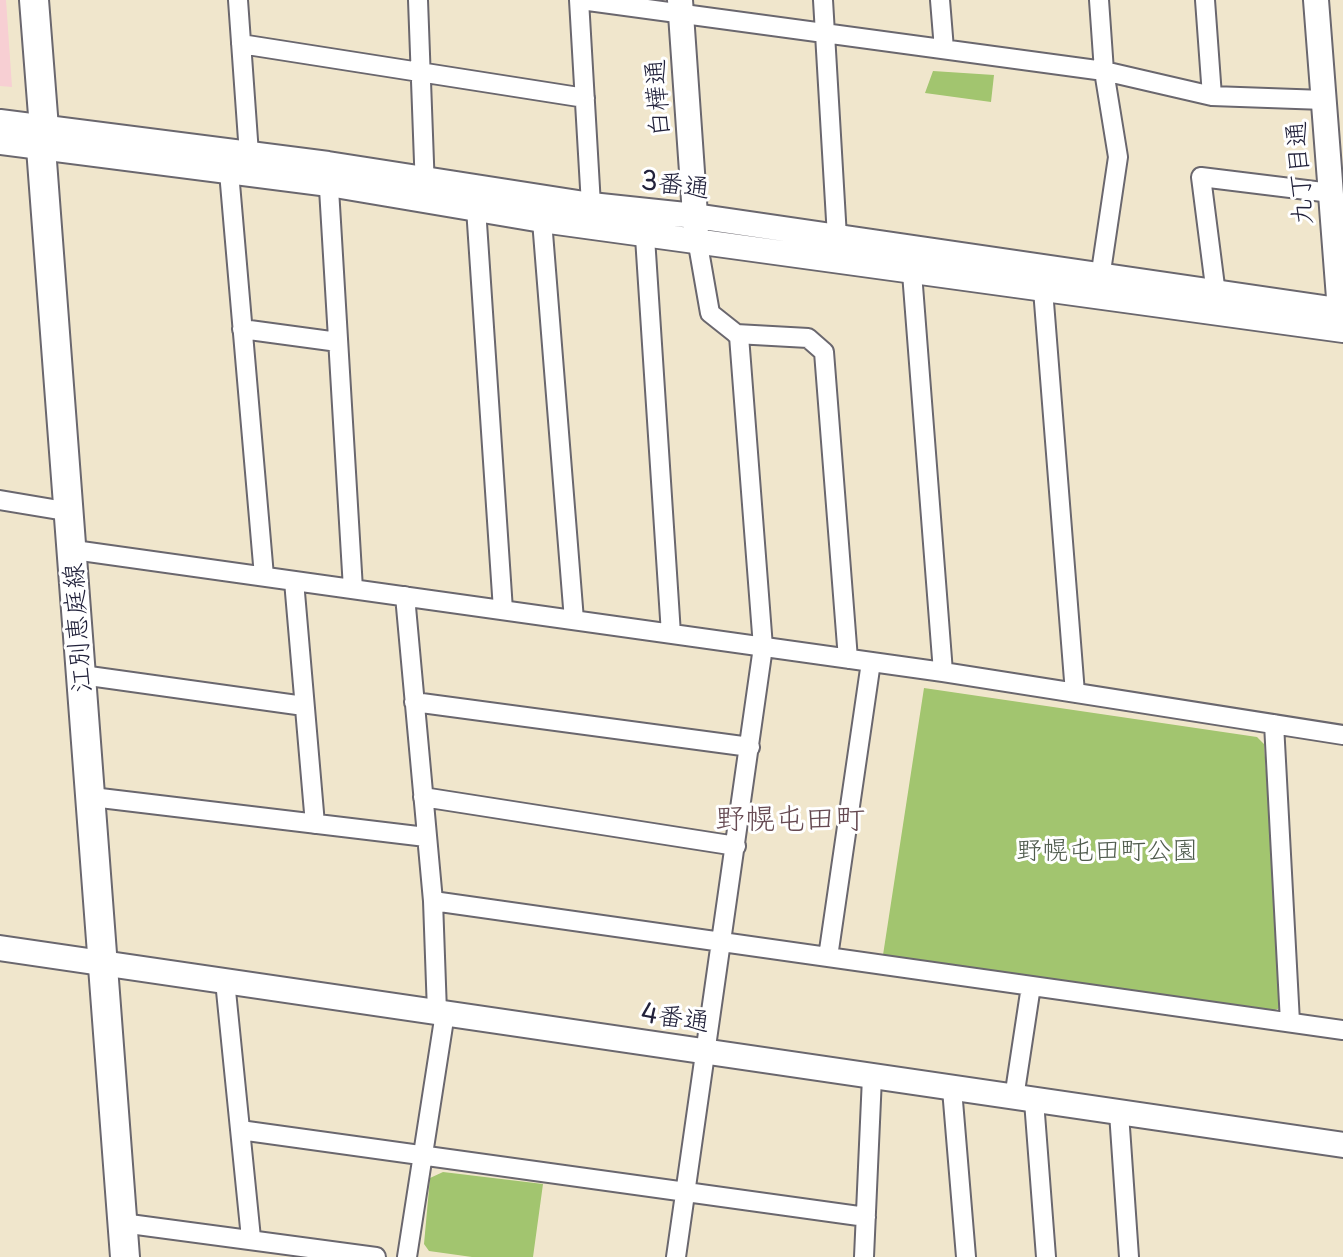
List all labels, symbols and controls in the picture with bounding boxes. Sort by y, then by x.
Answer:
street label: 白樺通 [641,58,677,138]
street label: 九丁目通 [1282,120,1320,226]
street label: 3番通 [639,166,711,206]
street label: 江別恵庭線 [59,562,99,694]
district label: 野幌屯田町 [715,803,865,839]
park label: 野幌屯田町公園 [1016,836,1198,868]
street label: 4番通 [639,999,711,1039]

